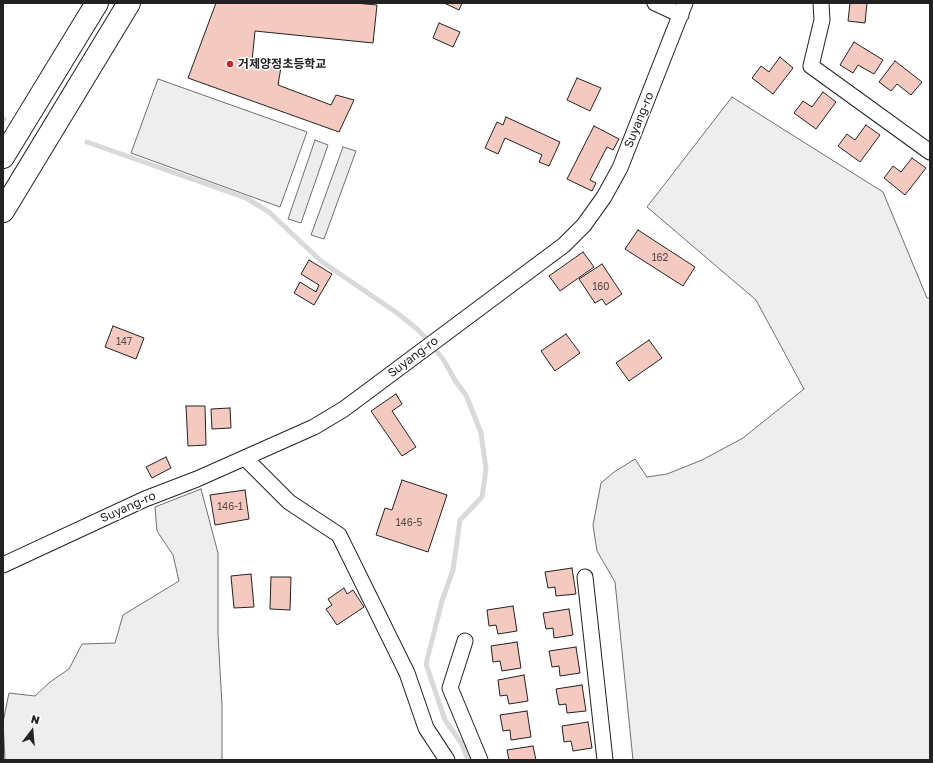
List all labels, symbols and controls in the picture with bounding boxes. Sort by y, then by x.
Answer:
place label: 거제양정초등학교 [238,57,326,71]
marker: 거제양정초등학교 [225,59,235,69]
street label: Suyang-ro [621,90,657,150]
house number: 162 [652,252,668,264]
house number: 160 [592,281,610,293]
street label: Suyang-ro [385,333,441,381]
house number: 147 [116,336,132,348]
street label: Suyang-ro [98,488,158,526]
house number: 146-1 [217,501,243,513]
house number: 146-5 [396,517,422,529]
north arrow [12,711,52,751]
text: N [30,712,41,726]

